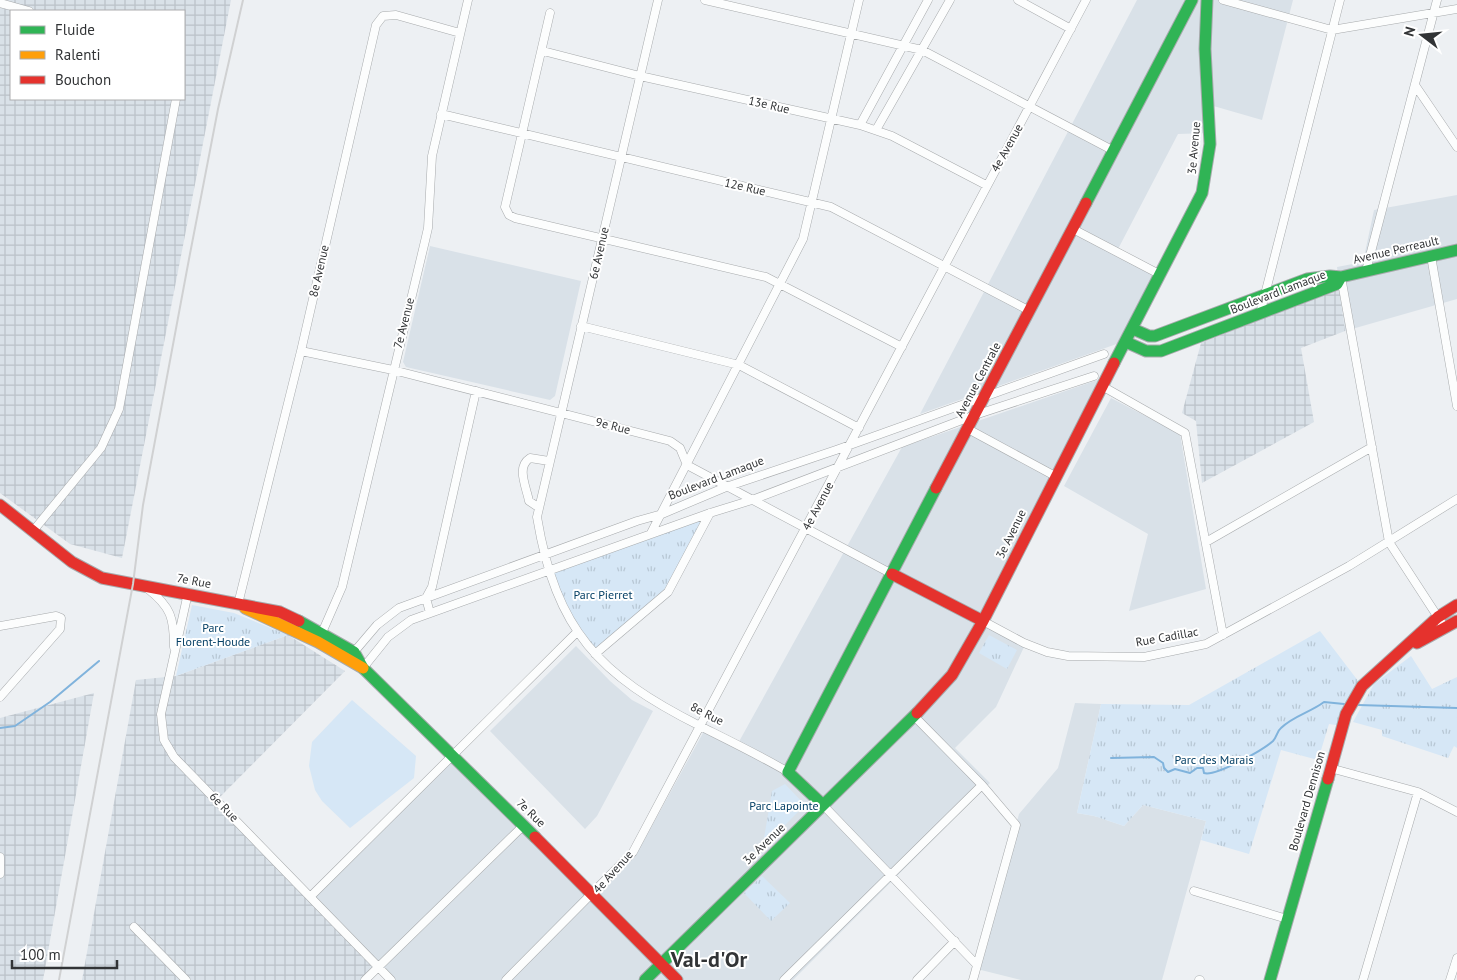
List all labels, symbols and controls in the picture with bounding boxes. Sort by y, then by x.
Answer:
legend [10,10,185,100]
north arrow [1397,10,1447,60]
text: Fluide [55,20,95,39]
text: N [1400,25,1419,38]
text: Ralenti [55,45,101,64]
text: Bouchon [55,70,111,89]
street label: 13e Rue [747,92,791,117]
street label: 4e Avenue [987,121,1026,175]
street label: 3e Avenue [1184,121,1203,175]
street label: 12e Rue [723,174,767,199]
street label: 6e Avenue [585,225,612,280]
street label: Avenue Perreault [1352,232,1440,267]
street label: 8e Avenue [305,243,332,298]
street label: Boulevard Lamaque [1228,266,1328,317]
street label: 7e Avenue [390,296,417,350]
street label: Avenue Centrale [951,339,1004,420]
street label: 9e Rue [594,414,632,437]
street label: Boulevard Lamaque [666,452,766,503]
street label: 4e Avenue [799,479,837,533]
street label: 3e Avenue [992,507,1029,561]
street label: 7e Rue [176,570,212,591]
park label: Parc Pierret [574,587,633,602]
park label: Parc Florent-Houde [176,620,250,649]
street label: Rue Cadillac [1134,624,1200,649]
street label: 8e Rue [688,699,726,728]
street label: Boulevard Dennison [1285,749,1328,852]
park label: Parc des Marais [1174,752,1254,767]
street label: 6e Rue [207,789,242,825]
street label: 7e Rue [514,795,549,830]
park label: Parc Lapointe [749,798,819,813]
street label: 3e Avenue [739,820,788,867]
street label: 4e Avenue [589,847,636,896]
scale bar [12,938,118,970]
text: 100 m [20,945,61,964]
district label: Val-d'Or [670,945,747,973]

